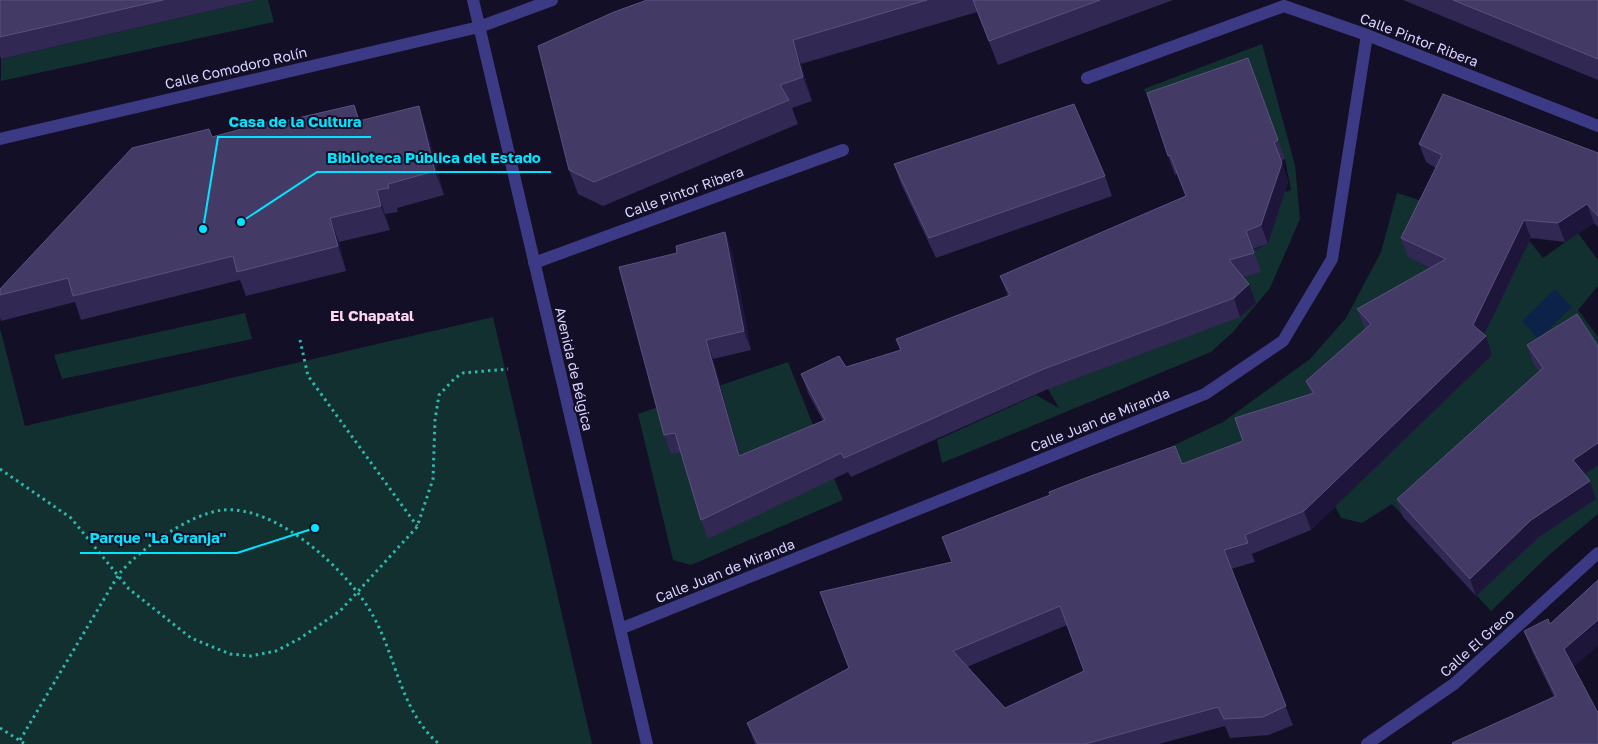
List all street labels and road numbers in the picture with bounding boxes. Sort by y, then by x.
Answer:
street label: Calle Pintor Ribera [1358,9,1481,70]
street label: Calle Comodoro Rolín [163,43,309,92]
street label: Calle Pintor Ribera [622,162,746,221]
street label: Avenida de Bélgica [552,305,597,432]
street label: Calle Juan de Miranda [1028,384,1172,455]
street label: Calle Juan de Miranda [653,535,797,606]
street label: Calle El Greco [1436,605,1517,680]

